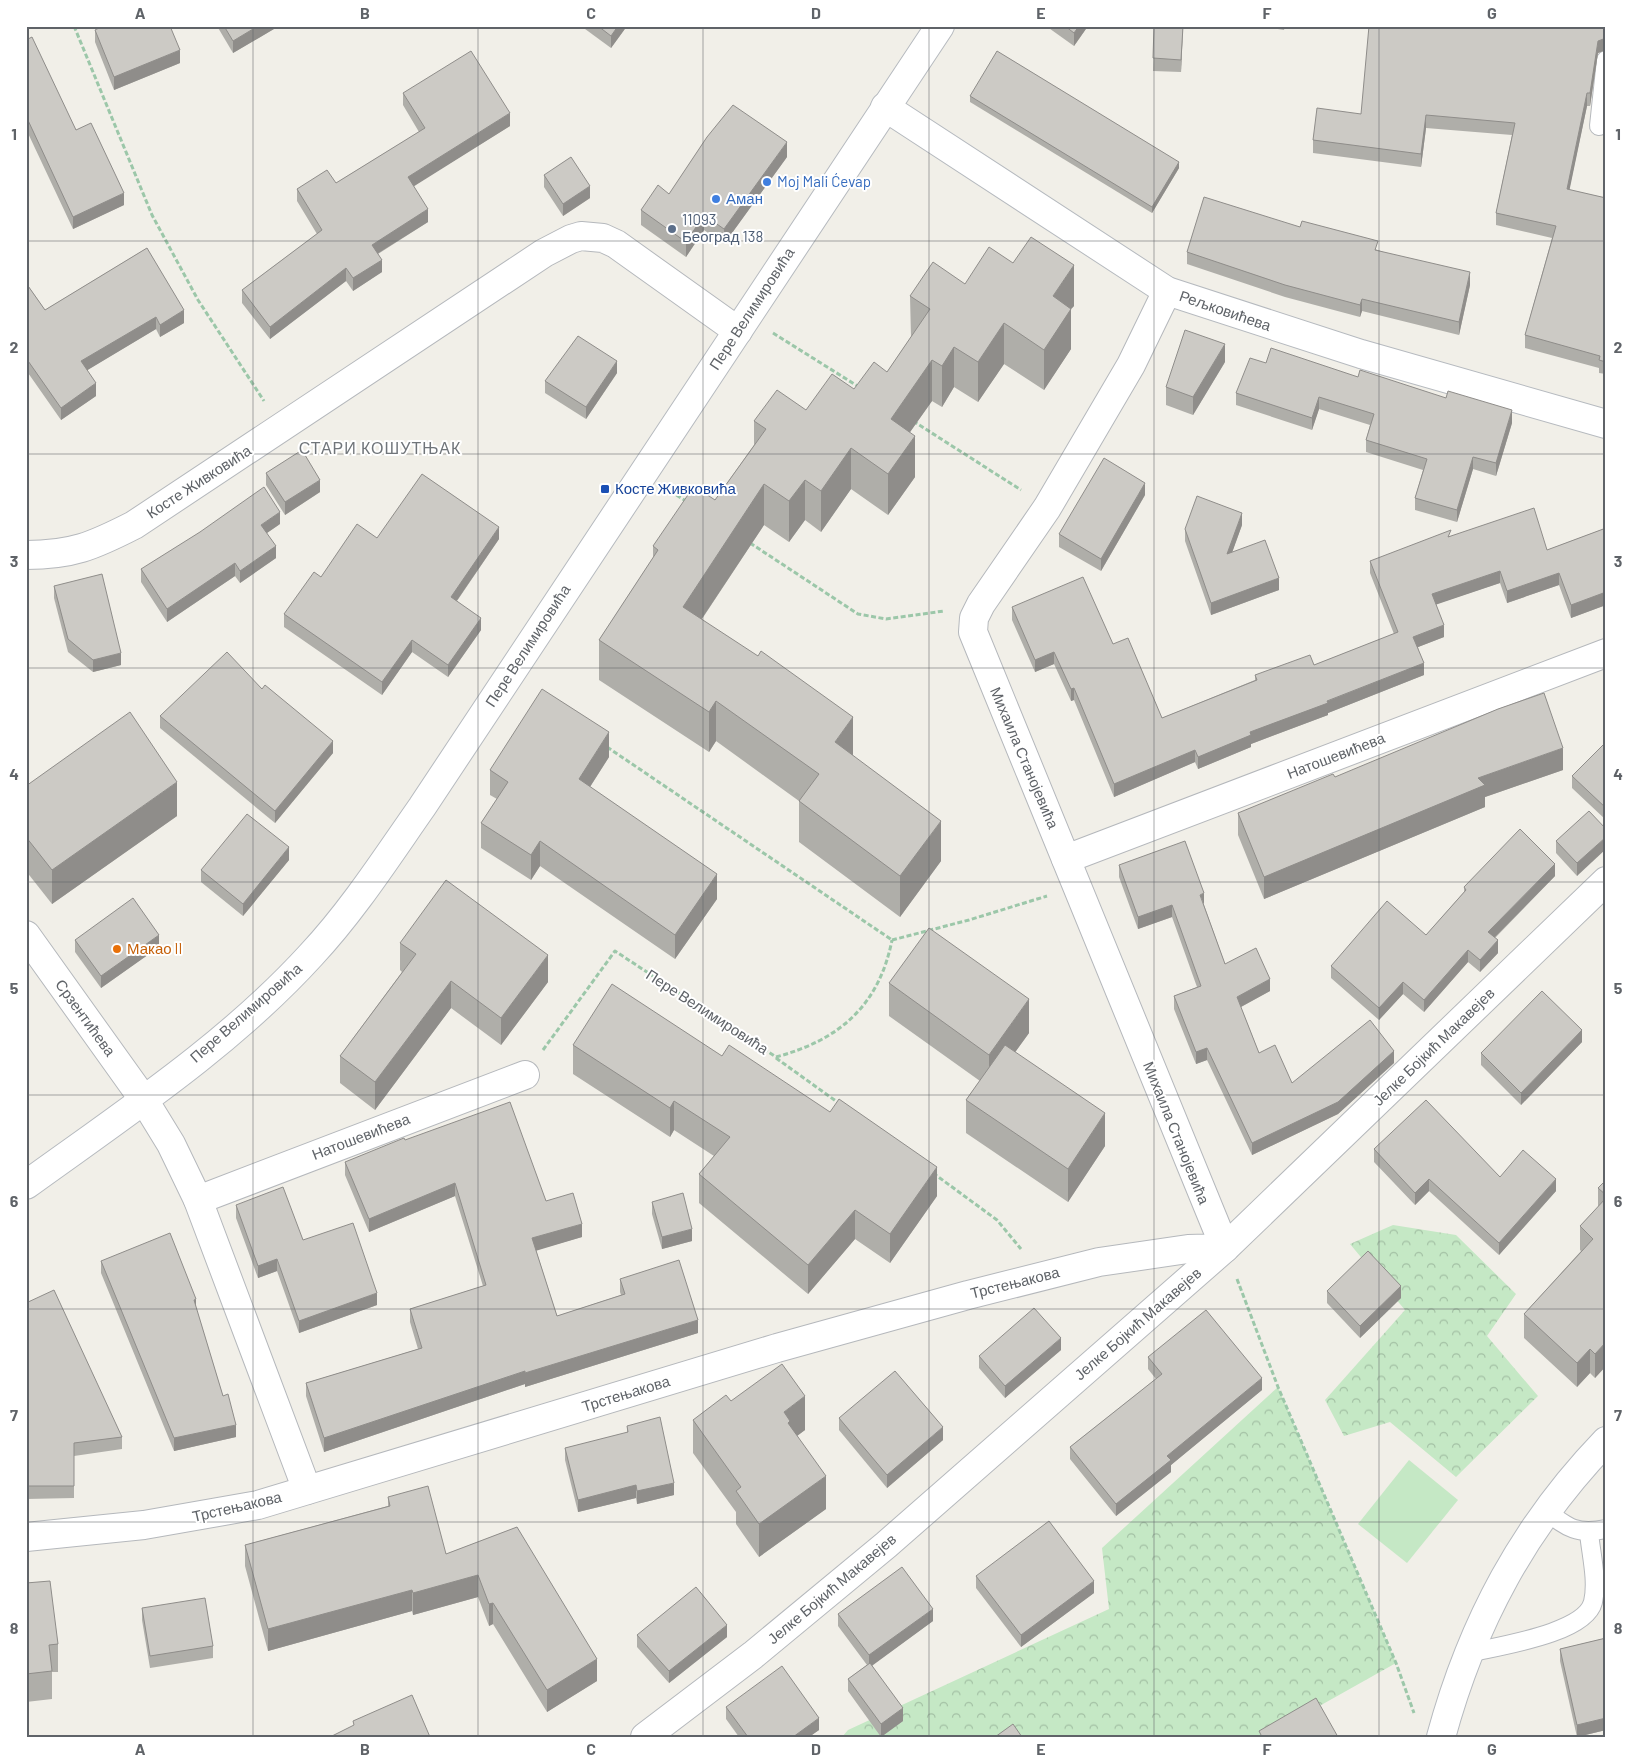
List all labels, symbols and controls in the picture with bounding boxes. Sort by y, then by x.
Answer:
text: A [135,3,146,22]
text: B [360,3,370,22]
text: C [586,3,596,22]
text: D [811,3,821,22]
text: E [1036,3,1046,22]
text: F [1263,3,1272,22]
text: G [1487,3,1497,22]
text: 1 [11,124,17,143]
text: 1 [1615,124,1621,143]
place label: Moj Mali Ćevap [777,172,871,190]
marker: Moj Mali Ćevap [761,176,773,188]
place label: Аман [726,189,763,207]
marker: Аман [710,193,722,205]
place label: 11093 Београд 138 [682,210,763,245]
marker: 11093 Београд 138 [666,223,678,235]
street label: Пере Велимировића [705,243,798,373]
street label: Рељковићева [1177,286,1274,334]
text: 2 [10,337,19,356]
text: 2 [1614,337,1623,356]
district label: СТАРИ КОШУТЊАК [299,438,461,457]
street label: Косте Живковића [143,440,255,522]
place label: Косте Живковића [615,479,737,497]
marker: Косте Живковића [599,483,611,495]
text: 3 [10,551,18,570]
text: 3 [1614,551,1622,570]
street label: Пере Велимировића [481,580,574,710]
street label: Михаила Станојевића [987,684,1063,832]
street label: Натошевићева [1284,728,1388,782]
text: 4 [9,764,19,783]
text: 4 [1613,764,1623,783]
place label: Макао II [127,939,182,957]
marker: Макао II [111,943,123,955]
street label: Пере Велимировића [186,958,305,1066]
street label: Пере Велимировића [643,965,773,1058]
street label: Срзентићева [52,976,120,1060]
text: 5 [10,978,19,997]
text: 5 [1614,978,1623,997]
street label: Јелке Бојкић Макавејев [1369,984,1498,1109]
street label: Михаила Станојевића [1140,1059,1214,1207]
street label: Натошевићева [309,1109,413,1163]
text: 6 [10,1191,19,1210]
text: 6 [1614,1191,1623,1210]
street label: Трстењакова [968,1262,1062,1302]
street label: Јелке Бојкић Макавејев [1070,1263,1204,1383]
street label: Трстењакова [580,1371,672,1415]
text: 7 [10,1405,18,1424]
text: 7 [1614,1405,1622,1424]
street label: Трстењакова [190,1487,284,1525]
street label: Јелке Бојкић Макавејев [764,1529,899,1647]
text: 8 [10,1618,19,1637]
text: 8 [1614,1618,1623,1637]
text: A [135,1739,146,1758]
text: B [360,1739,370,1758]
text: C [586,1739,596,1758]
text: D [811,1739,821,1758]
text: E [1036,1739,1046,1758]
text: F [1263,1739,1272,1758]
text: G [1487,1739,1497,1758]

